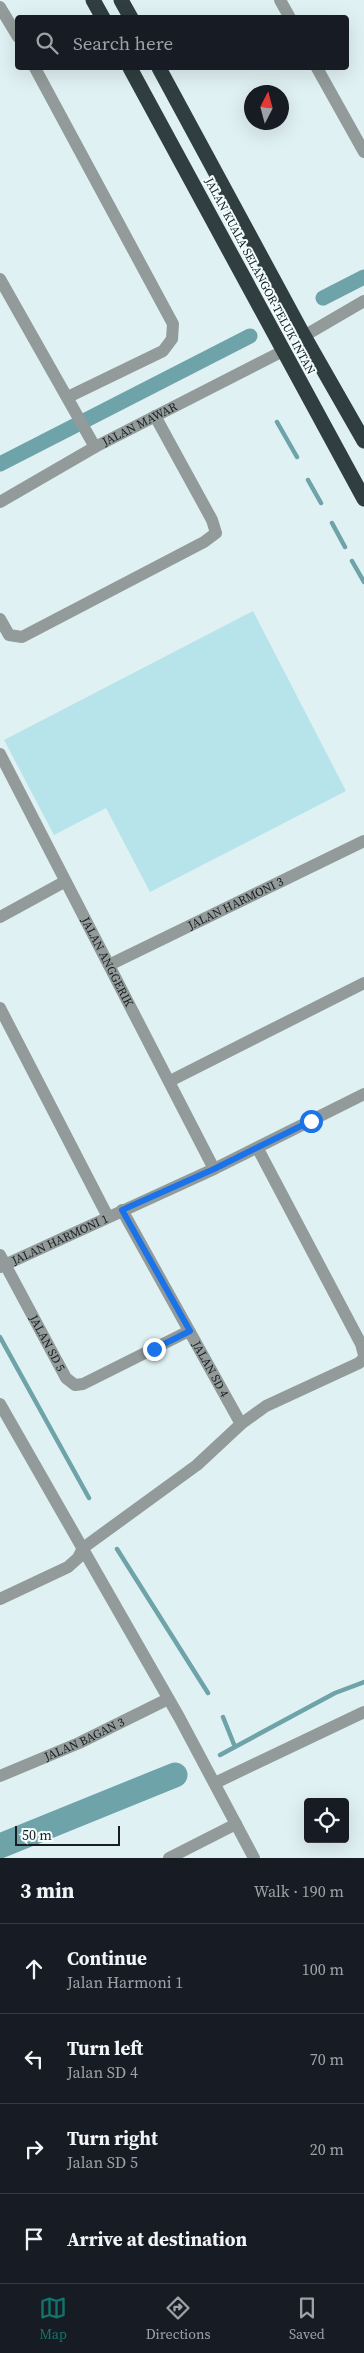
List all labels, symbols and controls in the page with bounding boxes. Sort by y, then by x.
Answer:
search box [15,15,349,70]
icon: search [33,29,61,57]
text: Search here [73,30,173,56]
north arrow [244,85,289,130]
street label: JALAN KUALA SELANGOR-TELUK INTAN [201,174,319,377]
street label: JALAN MAWAR [99,398,180,450]
street label: JALAN HARMONI 3 [184,873,286,934]
street label: JALAN ANGGERIK [77,913,137,1010]
route start [300,1110,323,1133]
street label: JALAN HARMONI 1 [8,1211,111,1269]
street label: JALAN SD 5 [25,1311,69,1374]
street label: JALAN SD 4 [188,1337,232,1400]
route end [143,1338,166,1361]
street label: JALAN BAGAN 3 [41,1714,127,1765]
map controls [304,1798,349,1843]
button: locate [304,1798,349,1843]
scale bar [15,1823,120,1846]
text: 50 m [22,1825,52,1845]
text: 3 min [20,1876,75,1905]
text: Walk · 190 m [254,1880,344,1902]
text: Continue [67,1945,147,1971]
icon: ahead [20,1955,48,1983]
text: 100 m [302,1958,344,1980]
text: Jalan Harmoni 1 [67,1971,183,1993]
text: Turn left [67,2035,143,2061]
icon: left [20,2045,48,2073]
text: 70 m [310,2048,344,2070]
text: Jalan SD 4 [67,2061,138,2083]
text: Turn right [67,2125,158,2151]
icon: right [20,2135,48,2163]
text: 20 m [310,2138,344,2160]
text: Jalan SD 5 [67,2151,138,2173]
icon: arrive [20,2225,48,2253]
text: Arrive at destination [67,2226,247,2252]
tab: Map [39,2294,67,2344]
tab: Directions [146,2294,210,2344]
tab: Saved [289,2294,325,2344]

